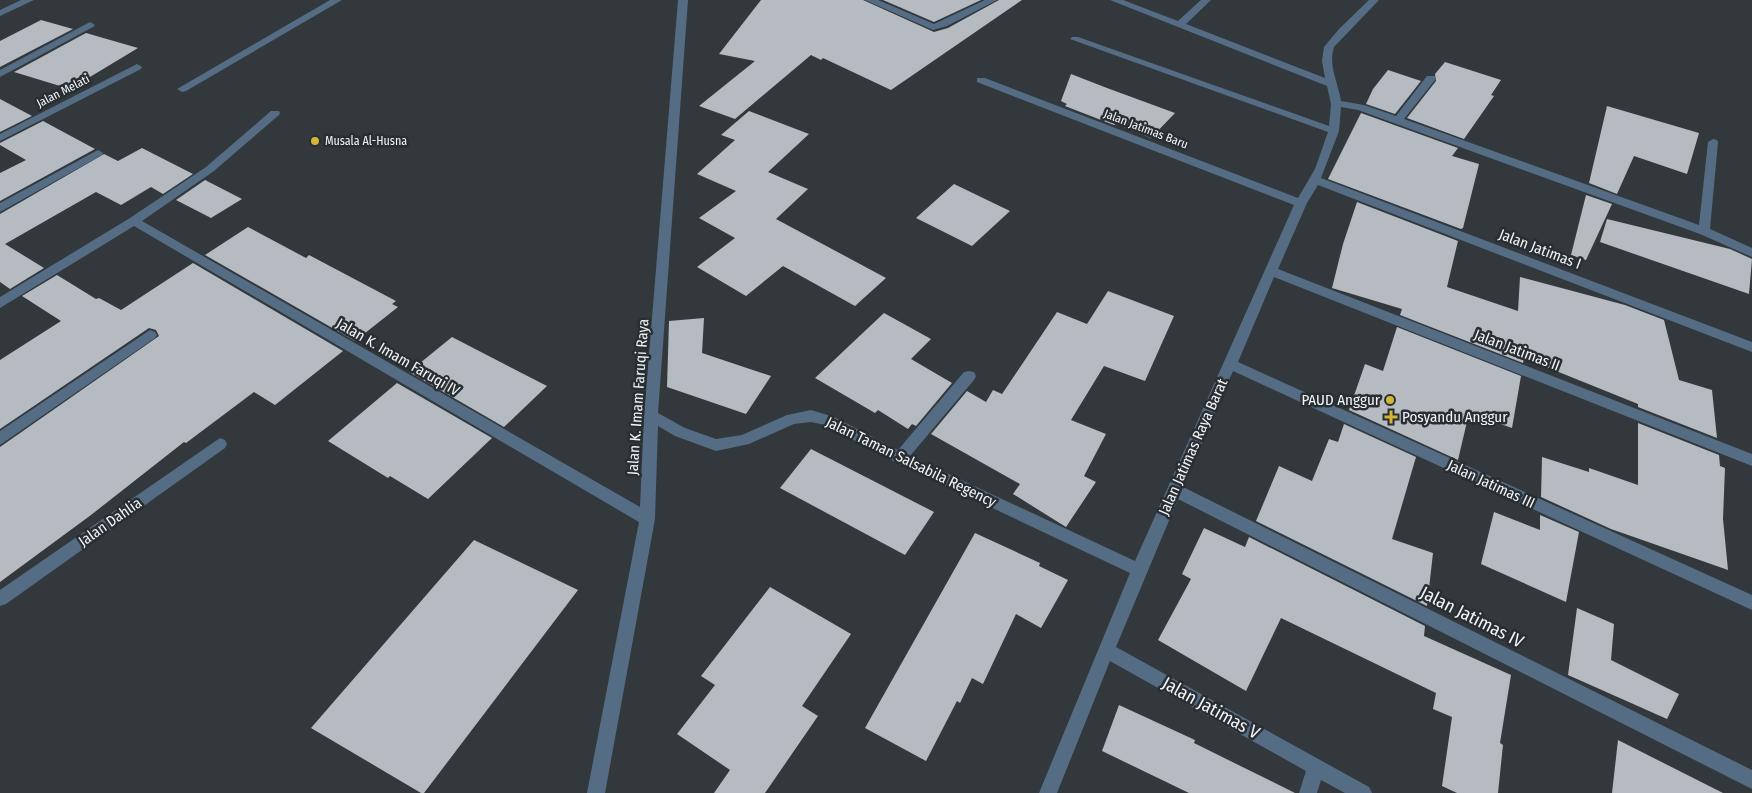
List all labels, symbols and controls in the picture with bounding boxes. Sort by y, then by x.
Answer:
street label: Jalan Melati [34,72,92,110]
street label: Jalan Jatimas Baru [1102,106,1190,152]
place label: Musala Al-Husna [325,134,407,148]
marker: Musala Al-Husna [309,135,321,147]
street label: Jalan Jatimas I [1496,225,1584,273]
street label: Jalan K. Imam Faruqi IV [333,314,463,400]
street label: Jalan K. Imam Faruqi Raya [624,318,652,476]
street label: Jalan Jatimas II [1471,325,1563,375]
street label: Jalan Jatimas Raya Barat [1155,376,1231,518]
place label: PAUD Anggur [1301,391,1381,409]
marker: PAUD Anggur [1384,394,1396,406]
place label: Posyandu Anggur [1402,408,1508,426]
marker: Posyandu Anggur [1384,410,1398,424]
street label: Jalan Taman Salsabila Regency [823,413,999,511]
street label: Jalan Jatimas III [1444,456,1538,512]
street label: Jalan Dahlia [75,494,145,550]
street label: Jalan Jatimas IV [1417,581,1528,653]
street label: Jalan Jatimas V [1158,672,1265,744]

